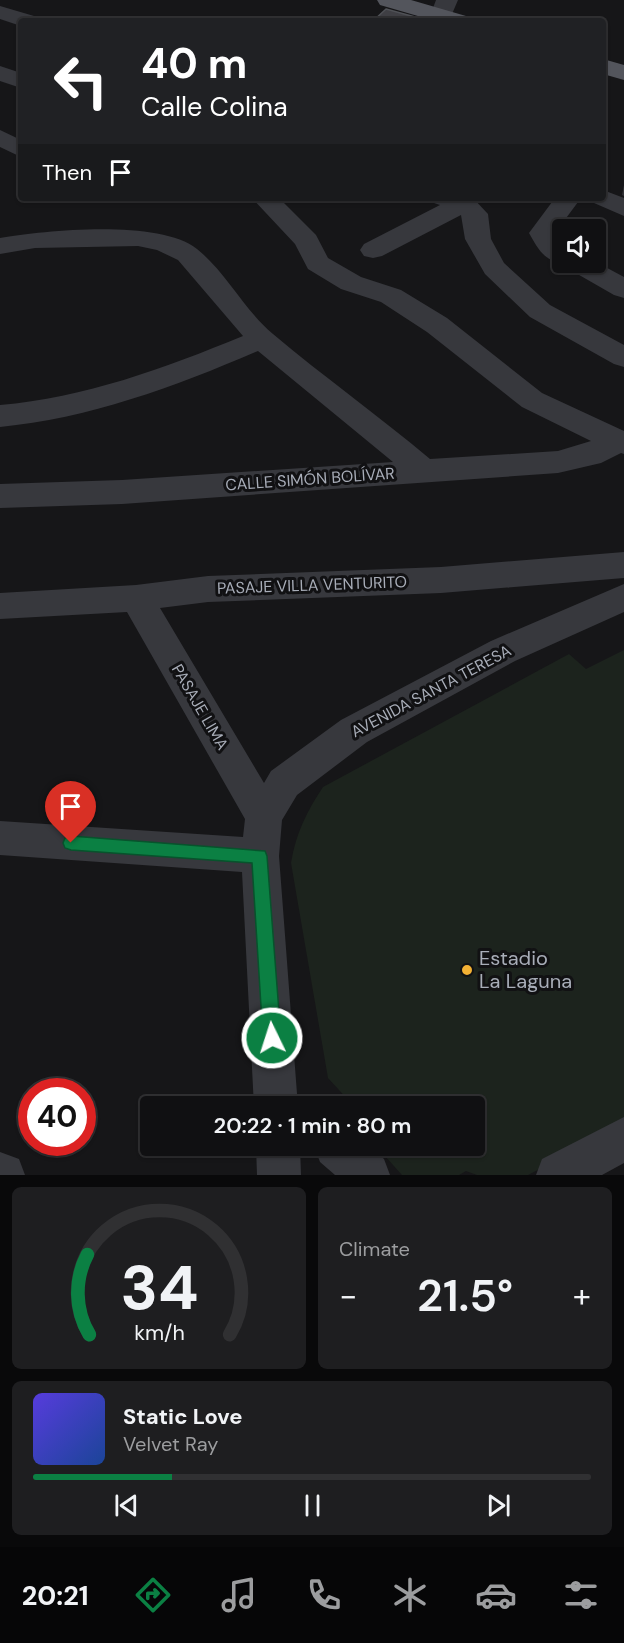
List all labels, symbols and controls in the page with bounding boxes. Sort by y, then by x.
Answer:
text: 40 m [141,36,247,91]
icon: left [42,42,120,120]
text: Calle Colina [141,89,288,124]
icon: arrive [104,156,137,189]
text: Then [42,158,92,187]
map controls [552,219,606,273]
button: sound [552,219,606,273]
street label: CALLE SIMÓN BOLÍVAR [225,463,395,495]
street label: PASAJE VILLA VENTURITO [217,571,407,599]
street label: AVENIDA SANTA TERESA [347,640,515,742]
street label: PASAJE LIMA [167,660,233,754]
pin [45,781,96,843]
icon: arrive [54,790,87,823]
place label: Estadio La Laguna [479,945,572,994]
marker: Estadio La Laguna [460,963,474,977]
position arrow [240,1006,304,1070]
speed limit sign: 40 [18,1078,96,1156]
text: 20:22 · 1 min · 80 m [214,1111,411,1140]
text: Climate [339,1236,410,1262]
text: 34 [120,1247,198,1328]
text: 21.5° [417,1266,513,1325]
text: − [339,1274,357,1317]
text: + [573,1274,591,1317]
text: km/h [134,1319,184,1347]
text: Static Love [123,1402,243,1431]
text: Velvet Ray [123,1431,218,1457]
icon: previous [110,1489,143,1522]
icon: pause [296,1489,329,1522]
icon: next [482,1489,515,1522]
icon: directions [132,1574,174,1616]
icon: music [218,1574,260,1616]
icon: phone [303,1574,345,1616]
icon: climate [389,1574,431,1616]
icon: car [475,1574,517,1616]
icon: filters [560,1574,602,1616]
text: 20:21 [22,1578,89,1613]

